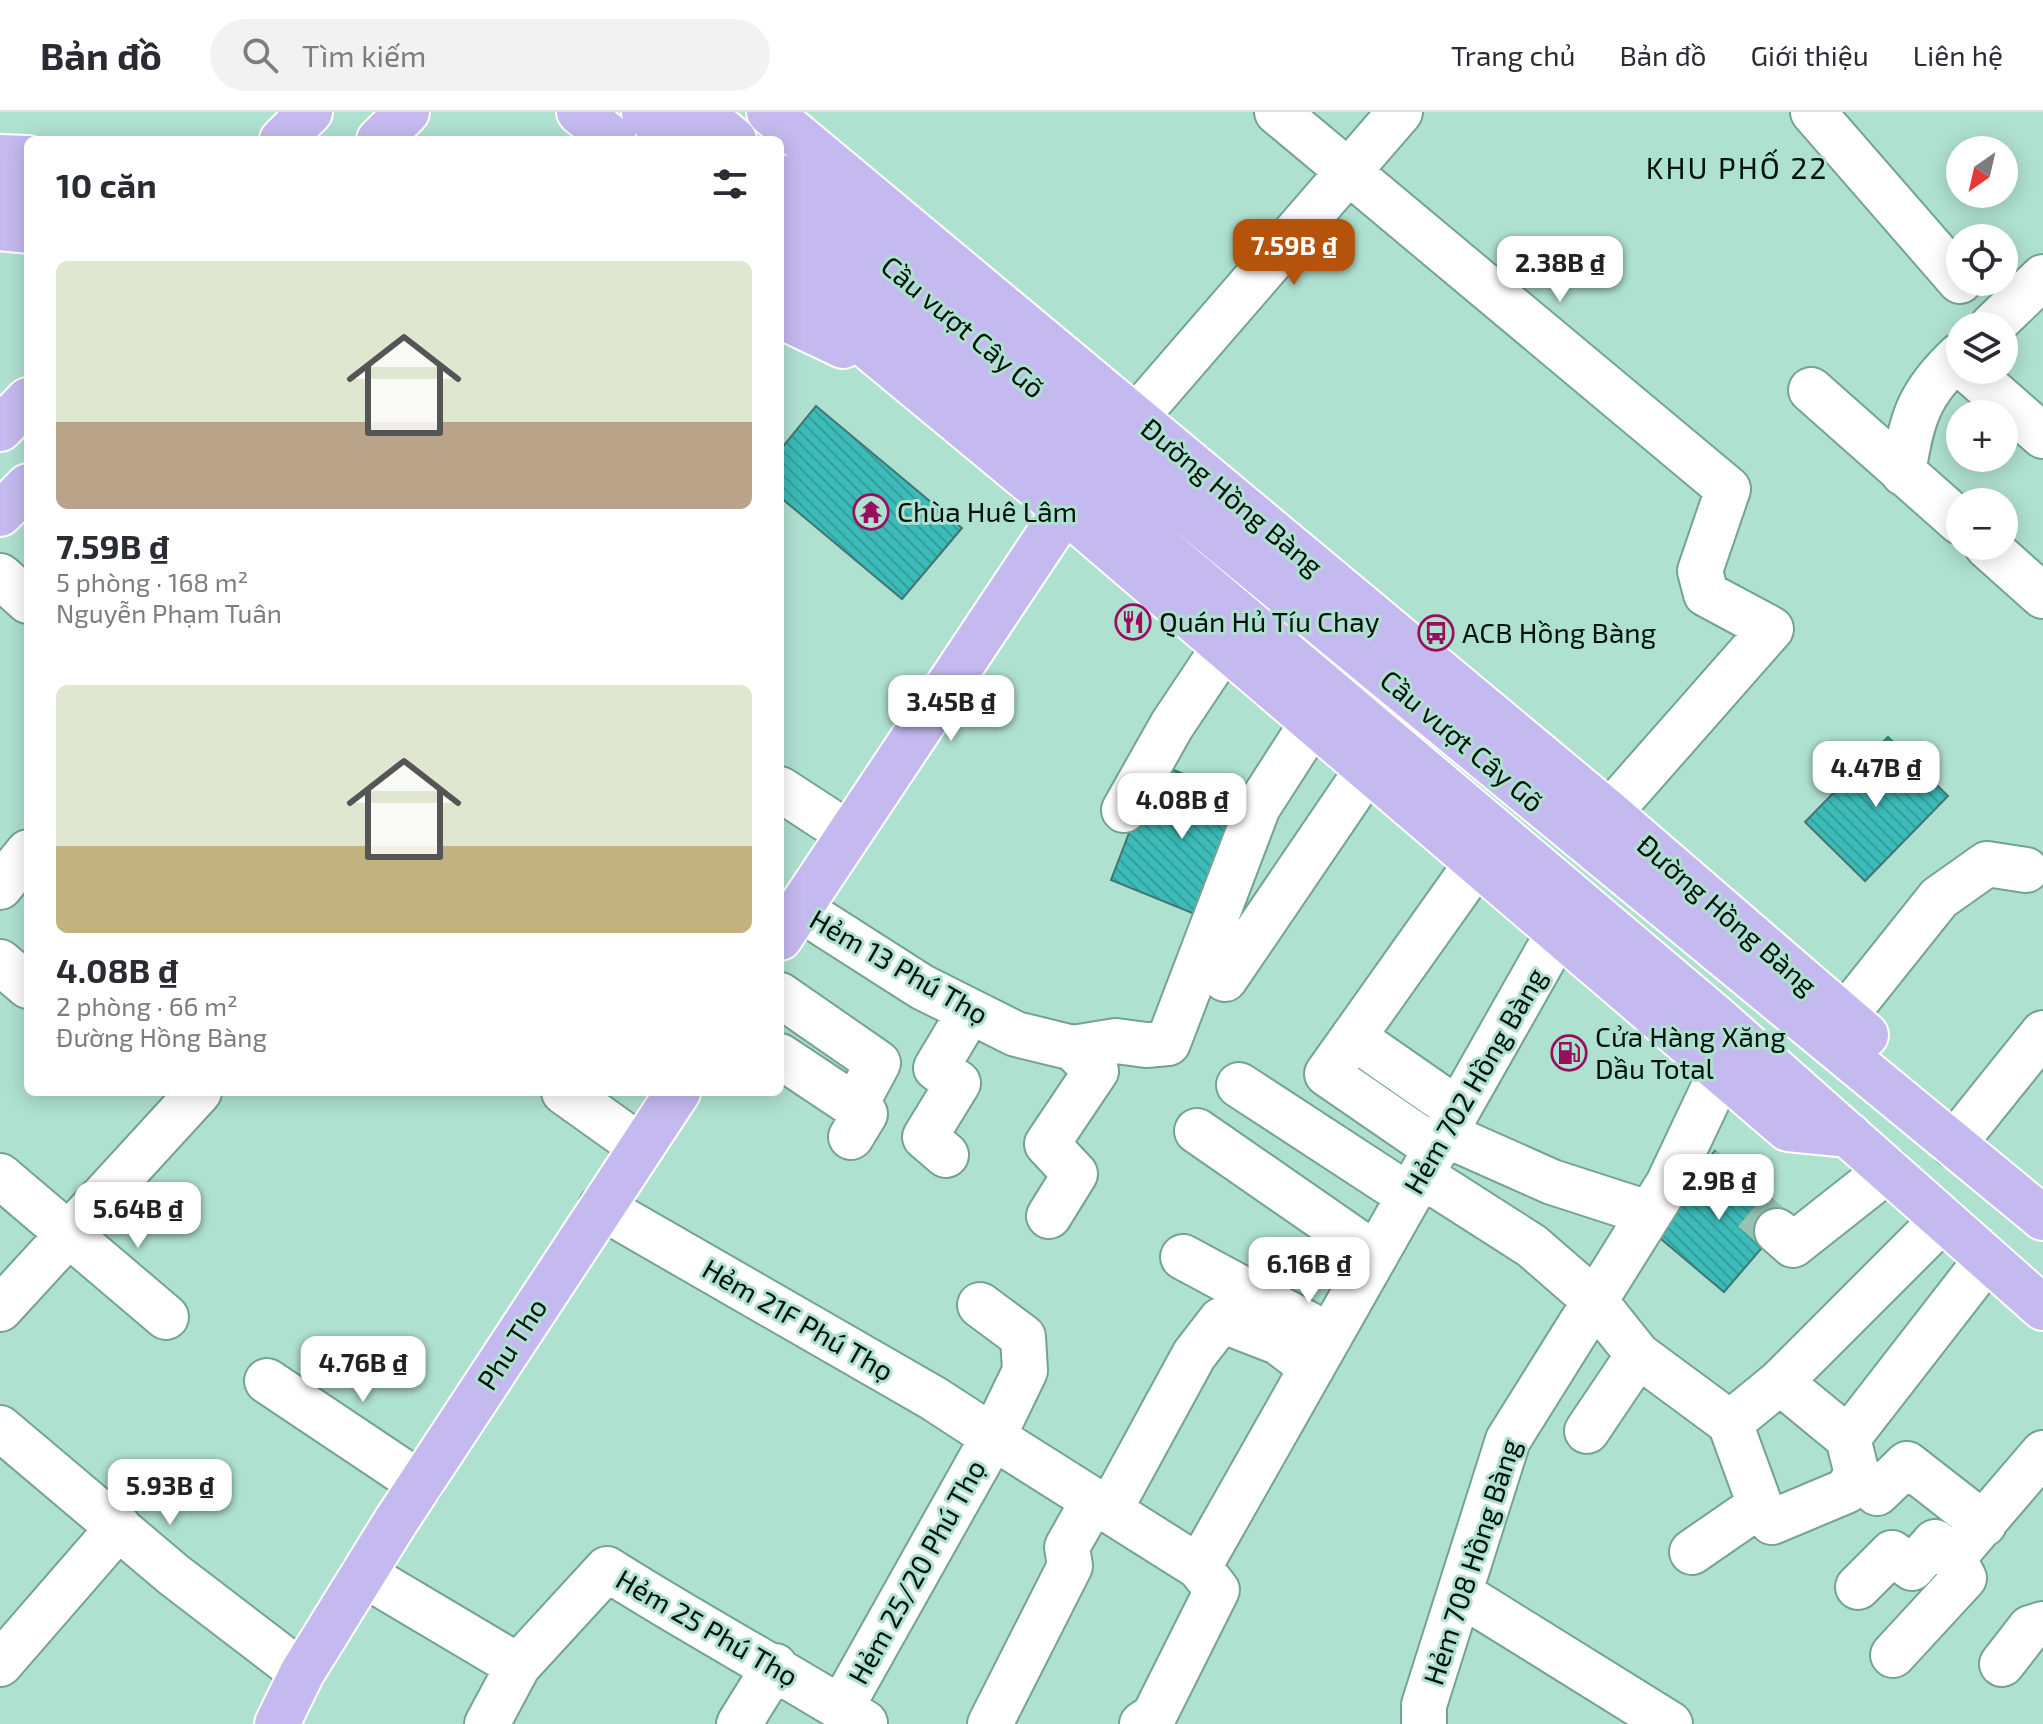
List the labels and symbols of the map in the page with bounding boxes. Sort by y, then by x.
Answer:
north arrow [1946,136,2018,208]
district label: KHU PHỐ 22 [1646,148,1828,185]
pin: 7.59B ₫ [1220,219,1368,287]
pin: 2.38B ₫ [1486,236,1634,304]
street label: Cầu vượt Cây Gõ [875,248,1052,404]
street label: Đường Hồng Bàng [1135,410,1331,583]
temple icon: Chùa Huê Lâm [852,493,890,531]
place label: Chùa Huê Lâm [897,494,1077,528]
restaurant icon: Quán Hủ Tíu Chay [1114,603,1152,641]
place label: Quán Hủ Tíu Chay [1159,604,1380,638]
bus stop icon: ACB Hồng Bàng [1417,614,1455,652]
place label: ACB Hồng Bàng [1462,615,1657,649]
street label: Cầu vượt Cây Gõ [1374,662,1551,818]
pin: 3.45B ₫ [877,675,1025,743]
pin: 4.47B ₫ [1802,741,1950,809]
pin: 4.08B ₫ [1108,773,1256,841]
street label: Đường Hồng Bàng [1631,827,1825,1002]
street label: Hẻm 13 Phú Thọ [804,901,995,1031]
street label: Hẻm 702 Hồng Bàng [1396,961,1553,1199]
place label: Cửa Hàng Xăng Dầu Total [1595,1019,1786,1085]
fuel station icon: Cửa Hàng Xăng Dầu Total [1550,1034,1588,1072]
pin: 2.9B ₫ [1654,1154,1784,1222]
pin: 5.64B ₫ [64,1182,212,1250]
pin: 6.16B ₫ [1235,1237,1383,1305]
street label: Hẻm 21F Phú Thọ [697,1251,900,1388]
street label: Phu Tho [469,1291,553,1396]
pin: 4.76B ₫ [289,1336,437,1404]
street label: Hẻm 708 Hồng Bàng [1415,1434,1527,1689]
street label: Hẻm 25/20 Phú Thọ [840,1453,992,1690]
pin: 5.93B ₫ [96,1459,244,1527]
street label: Hẻm 25 Phú Thọ [611,1561,804,1693]

